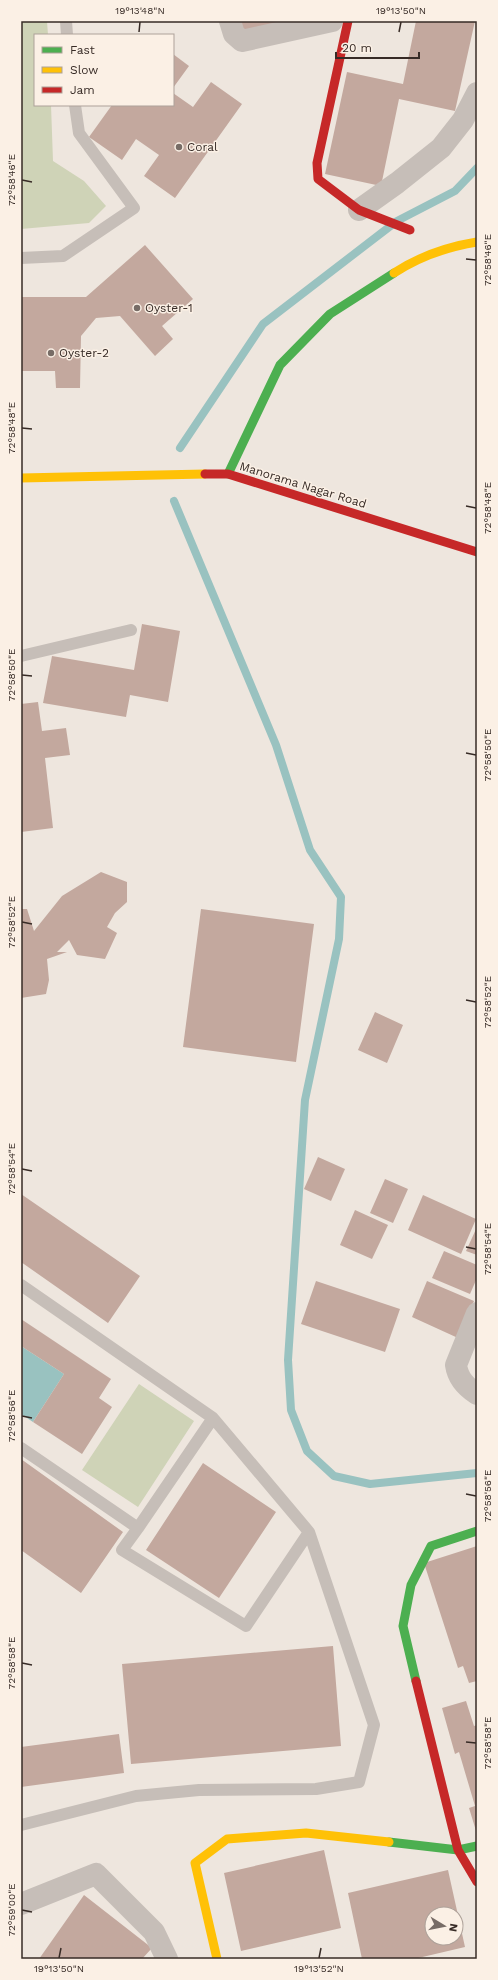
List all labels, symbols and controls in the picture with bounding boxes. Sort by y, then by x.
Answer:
text: 19°13'48"N [115,5,165,16]
text: 19°13'50"N [376,5,426,16]
legend [34,34,174,106]
scale bar [336,34,419,60]
text: 20 m [342,41,372,55]
text: Fast [70,43,95,57]
text: Slow [70,63,98,77]
text: Jam [70,83,95,97]
place label: Coral [187,140,218,154]
marker: Coral [174,142,184,152]
text: 72°58'46"E [6,154,17,206]
text: 72°58'46"E [482,234,493,286]
place label: Oyster-1 [145,301,193,315]
marker: Oyster-1 [132,303,142,313]
place label: Oyster-2 [59,346,109,360]
marker: Oyster-2 [46,348,56,358]
text: 72°58'48"E [6,402,17,454]
street label: Manorama Nagar Road [238,459,368,511]
text: 72°58'48"E [482,482,493,534]
text: 72°58'50"E [6,649,17,701]
text: 72°58'50"E [482,729,493,781]
text: 72°58'52"E [6,896,17,948]
text: 72°58'52"E [482,976,493,1028]
text: 72°58'54"E [6,1143,17,1195]
text: 72°58'54"E [482,1223,493,1275]
text: 72°58'56"E [6,1390,17,1442]
text: 72°58'56"E [482,1470,493,1522]
text: 72°58'58"E [6,1637,17,1689]
text: 72°58'58"E [482,1717,493,1769]
text: 72°59'00"E [6,1883,17,1937]
north arrow [424,1906,464,1946]
text: N [446,1923,460,1933]
text: 19°13'50"N [34,1963,84,1974]
text: 19°13'52"N [294,1963,344,1974]

